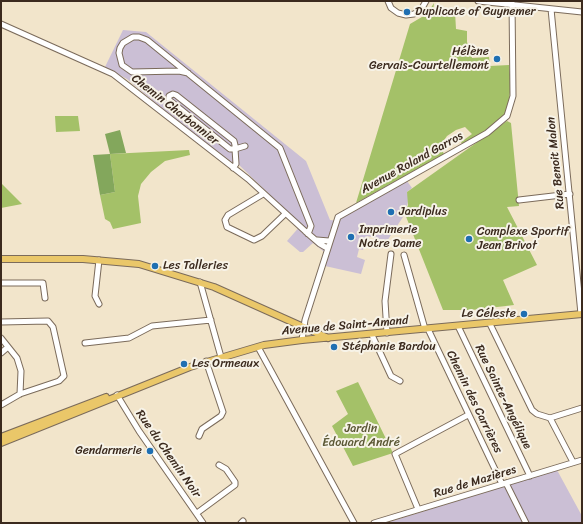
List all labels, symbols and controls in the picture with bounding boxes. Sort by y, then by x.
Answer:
place label: Duplicate of Guynemer [415,5,535,19]
marker: Duplicate of Guynemer [402,7,412,17]
place label: Hélène Gervais-Courtellemont [369,45,489,73]
marker: Hélène Gervais-Courtellemont [492,54,502,64]
street label: Chemin Charbonnier [129,71,221,149]
street label: Rue Benoit Malon [544,116,568,210]
street label: Avenue Roland Garros [358,129,466,197]
place label: Jardiplus [399,205,447,219]
marker: Jardiplus [386,207,396,217]
place label: Imprimerie Notre Dame [359,223,421,251]
place label: Complexe Sportif Jean Brivot [477,225,569,253]
marker: Imprimerie Notre Dame [346,232,356,242]
marker: Complexe Sportif Jean Brivot [464,234,474,244]
place label: Les Talleries [163,259,228,273]
marker: Les Talleries [150,261,160,271]
place label: Le Céleste [461,307,516,321]
marker: Le Céleste [519,309,529,319]
street label: Avenue de Saint-Amand [281,313,409,339]
place label: Stéphanie Bardou [342,340,436,354]
marker: Stéphanie Bardou [329,342,339,352]
street label: Rue Sainte-Angélique [471,342,535,452]
street label: Chemin des Carrières [443,348,505,456]
place label: Les Ormeaux [192,357,259,371]
marker: Les Ormeaux [179,359,189,369]
street label: Rue du Chemin Noir [132,407,204,501]
park label: Jardin Édouard André [322,422,400,450]
place label: Gendarmerie [75,444,142,458]
marker: Gendarmerie [145,446,155,456]
street label: Rue de Mazières [432,463,518,501]

